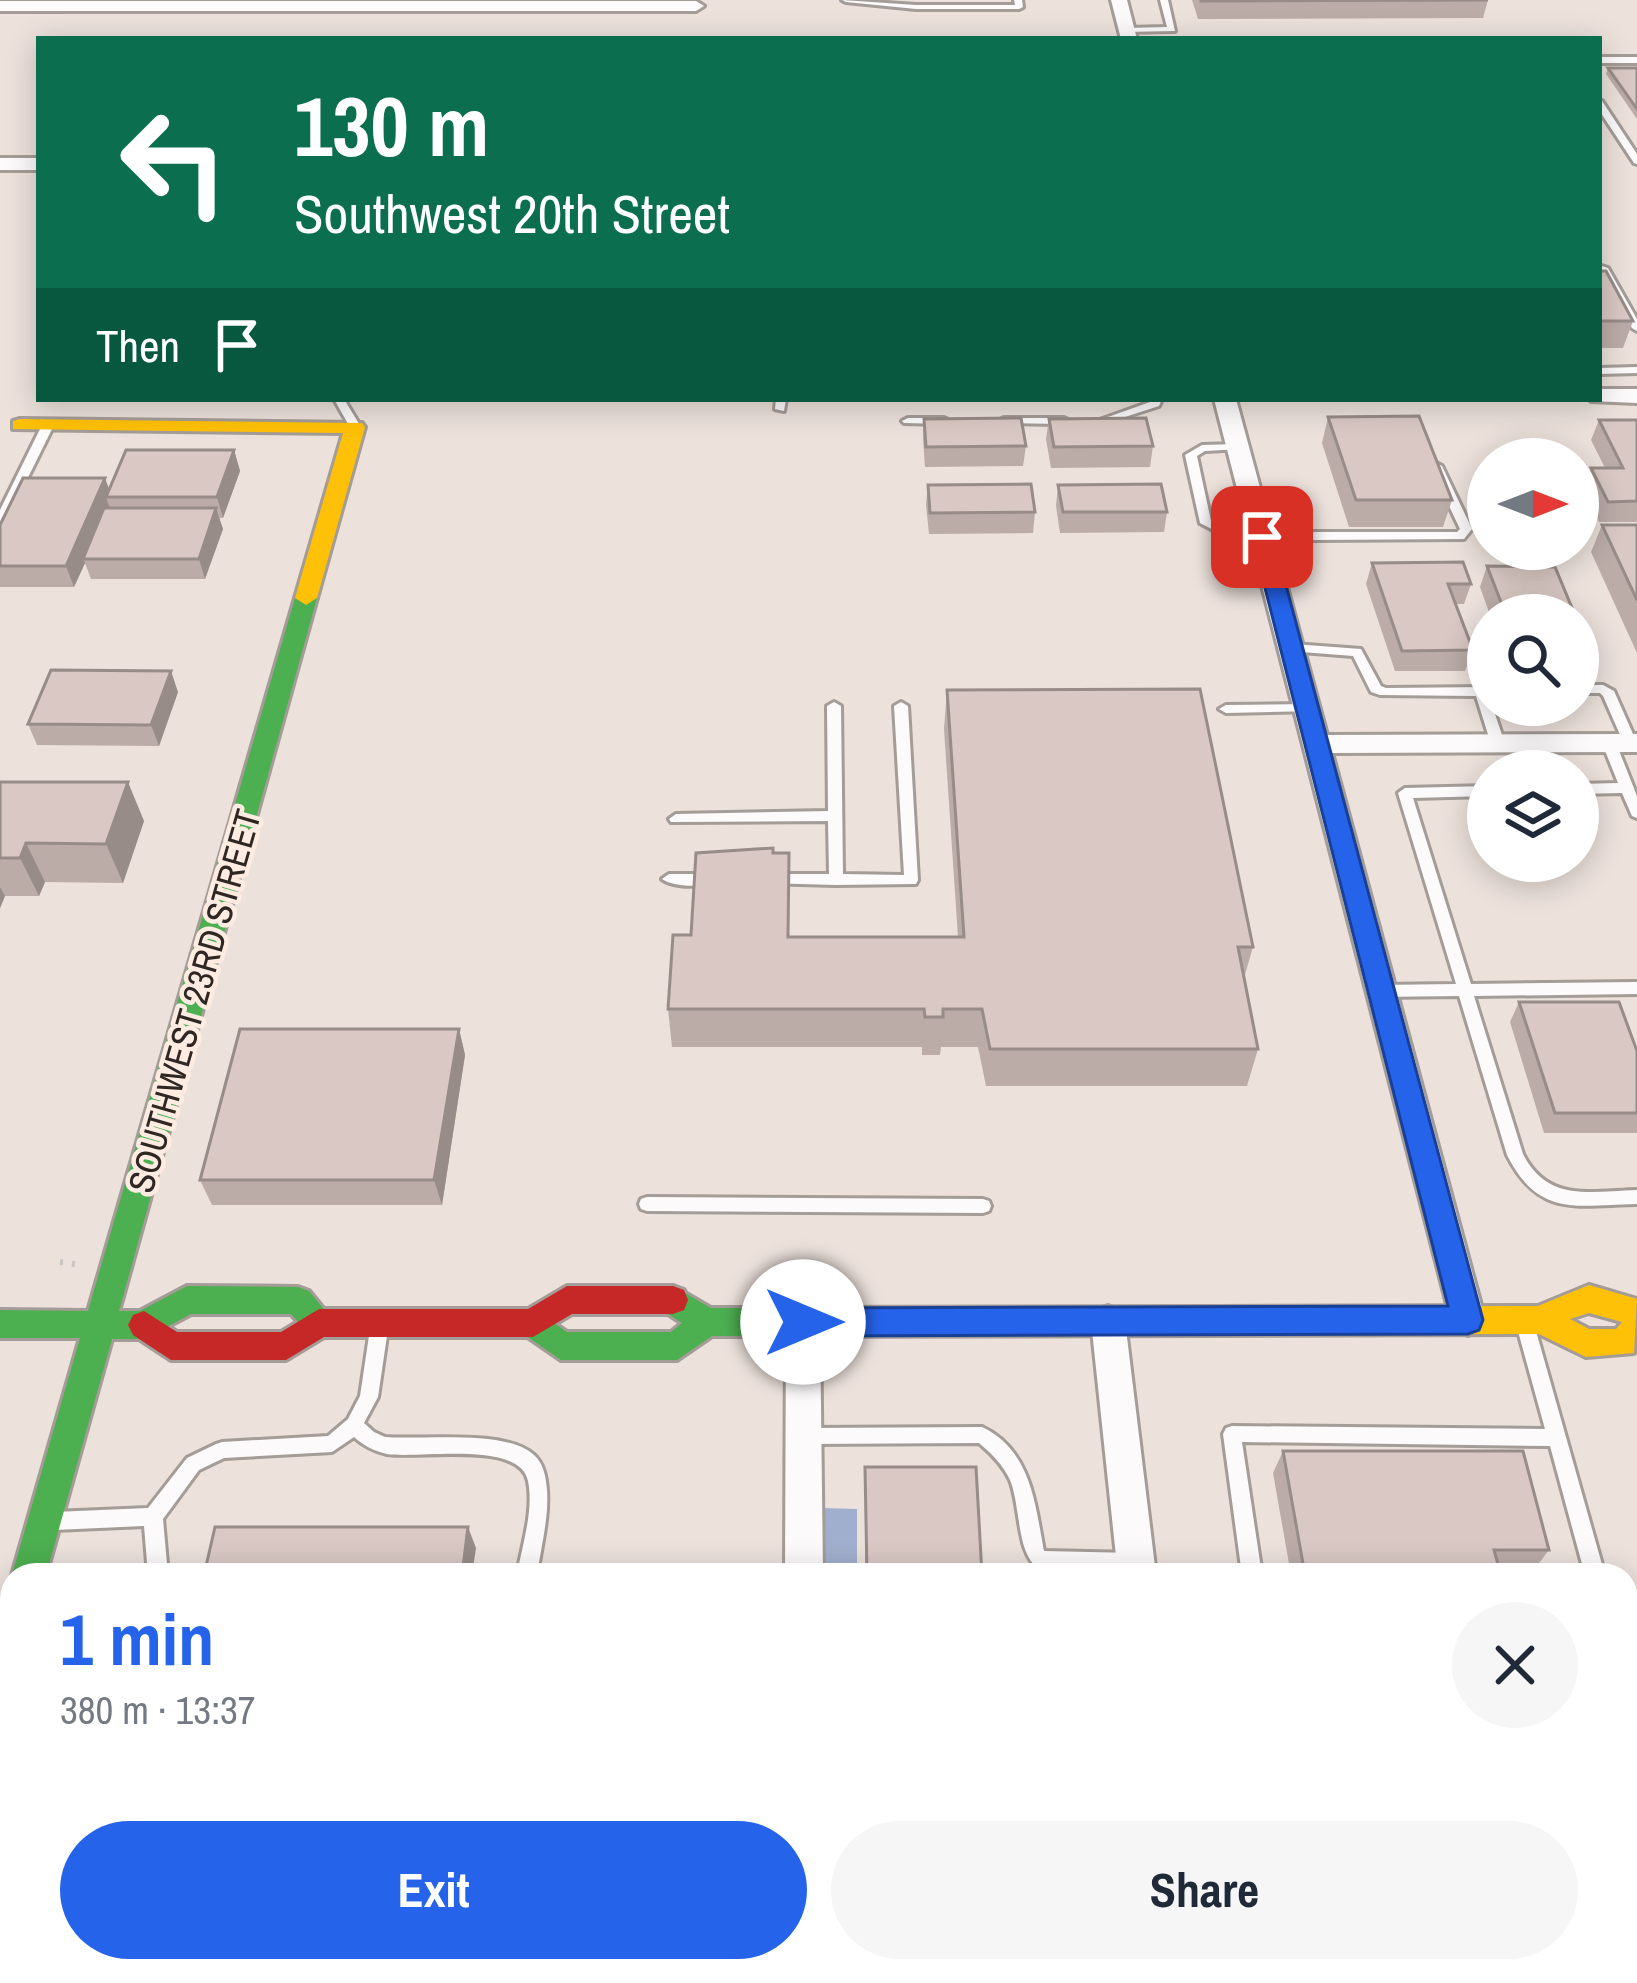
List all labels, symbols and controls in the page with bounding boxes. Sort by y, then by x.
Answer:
text: 130 m [294,69,489,182]
icon: left [96,84,252,240]
text: Southwest 20th Street [294,177,730,250]
icon: arrive [204,312,270,378]
text: Then [96,315,180,376]
north arrow [1467,438,1599,570]
map controls [1467,438,1599,882]
pin [1211,486,1313,588]
icon: arrive [1229,504,1295,570]
button: search [1467,594,1599,726]
button: layers [1467,750,1599,882]
street label: SOUTHWEST 23RD STREET [116,804,272,1198]
position arrow [740,1259,866,1385]
text: 1 min [60,1590,214,1687]
button: close [1452,1602,1578,1728]
text: 380 m · 13:37 [60,1684,256,1736]
button: Exit [60,1821,807,1959]
button: Share [831,1821,1578,1959]

